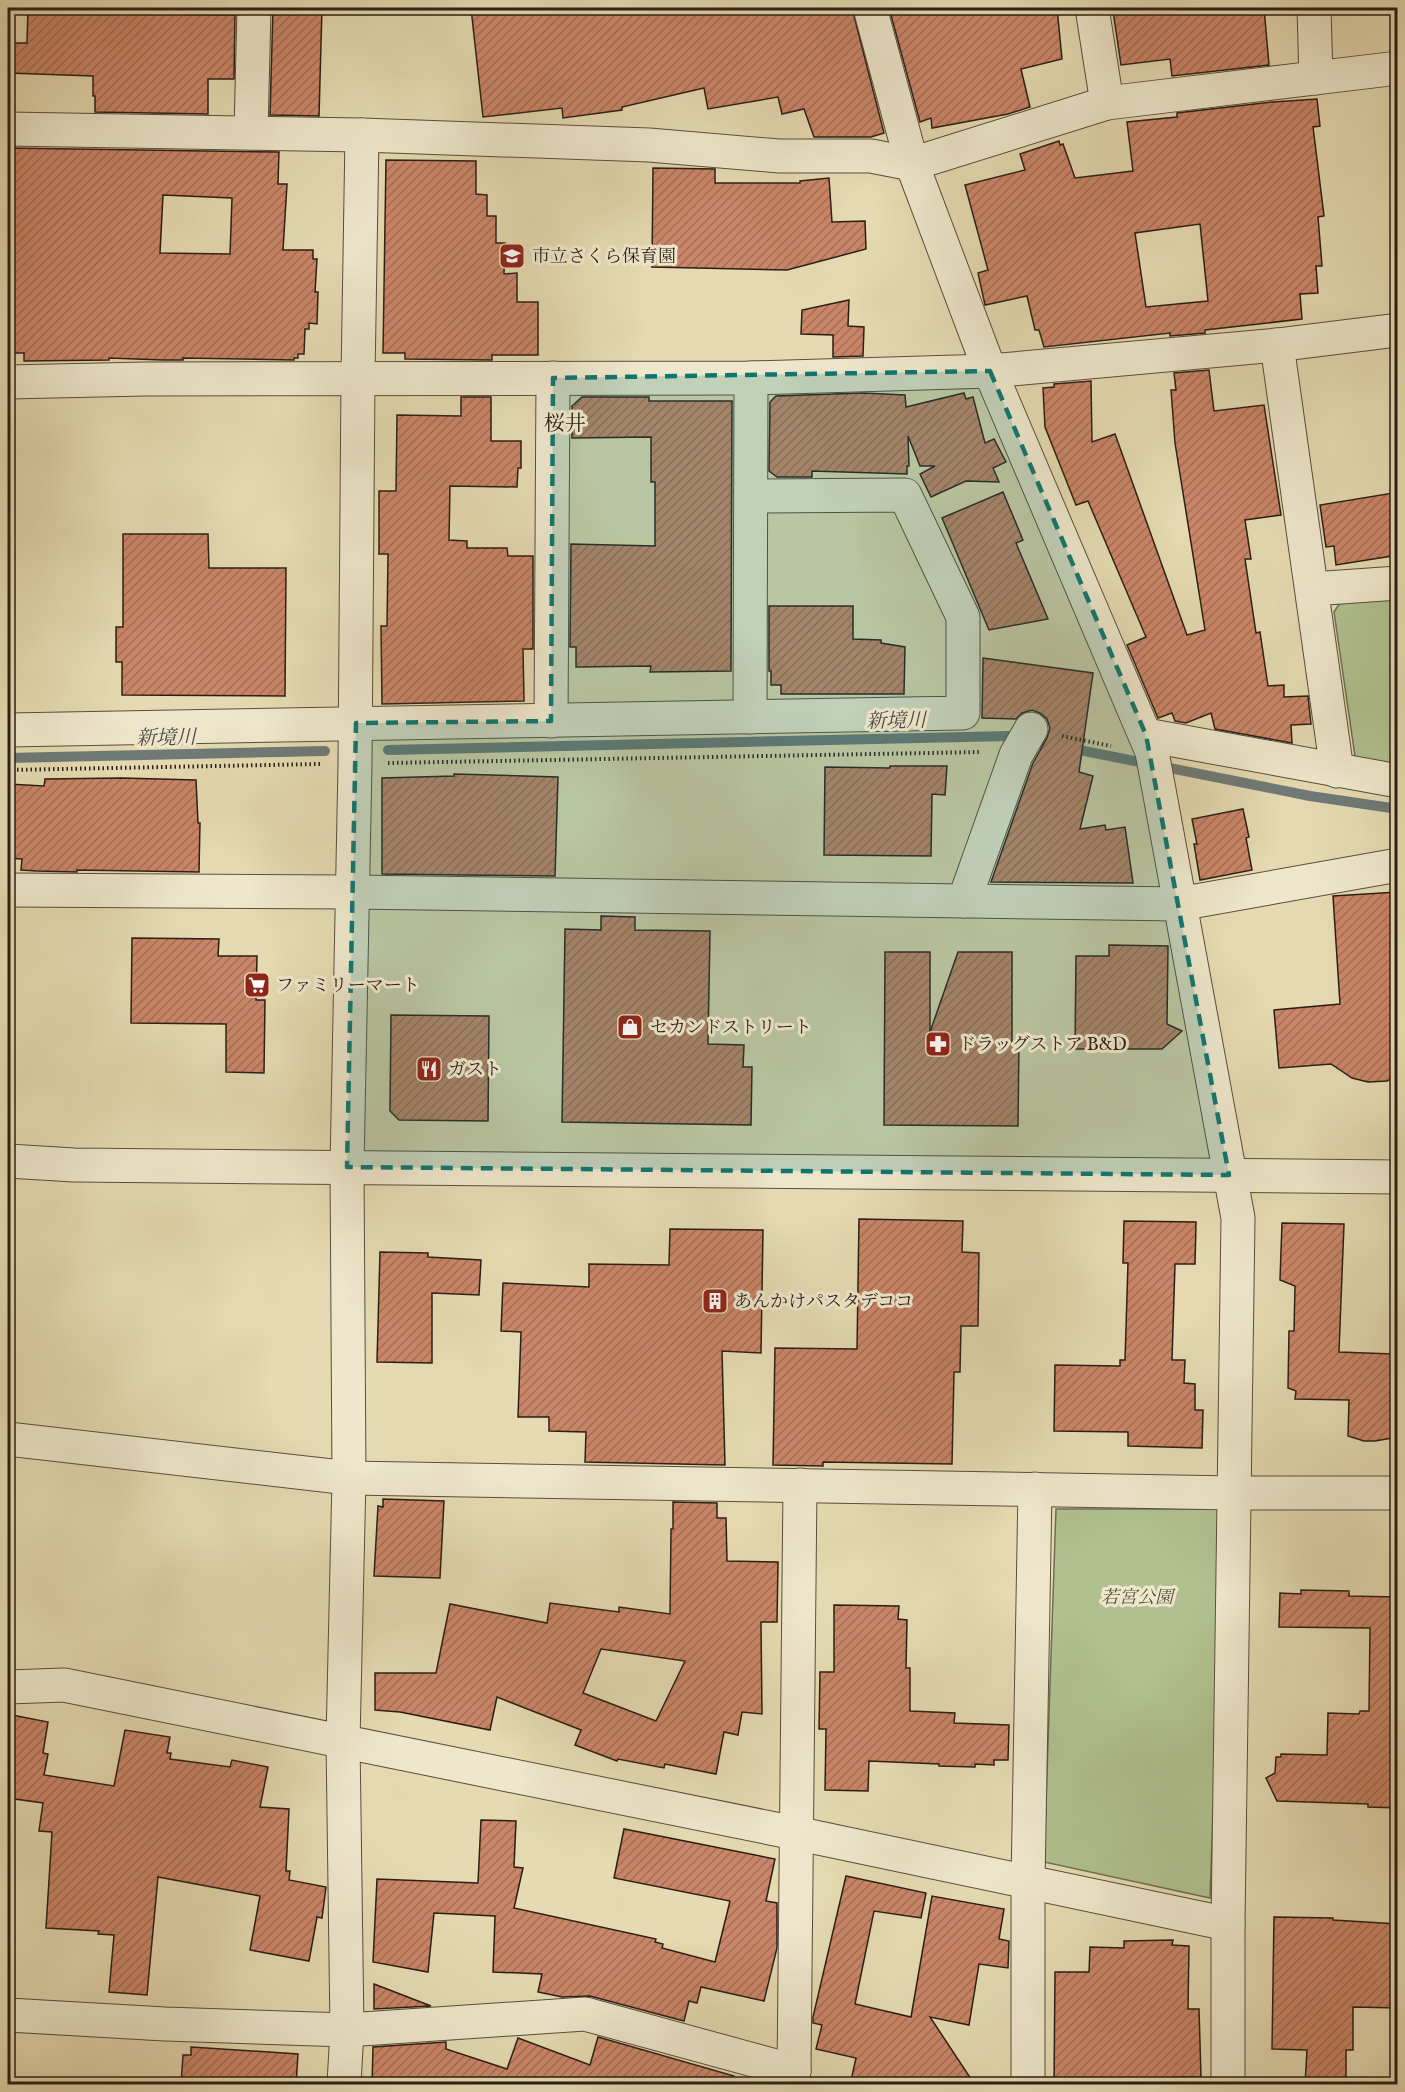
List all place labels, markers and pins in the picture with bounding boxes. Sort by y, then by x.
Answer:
school or university icon: 市立さくら保育園 [497,241,527,271]
place label: 市立さくら保育園 [532,246,676,269]
supermarket icon: ファミリーマート [242,970,272,1000]
place label: ファミリーマート [276,975,420,998]
shop icon: セカンドストリート [615,1012,645,1042]
place label: セカンドストリート [650,1017,812,1040]
pharmacy icon: ドラッグストア B&D [923,1029,953,1059]
place label: ドラッグストア B&D [958,1034,1127,1057]
restaurant icon: ガスト [414,1054,444,1084]
place label: ガスト [448,1059,502,1082]
building icon: あんかけパスタデココ [700,1286,730,1316]
place label: あんかけパスタデココ [734,1291,913,1314]

